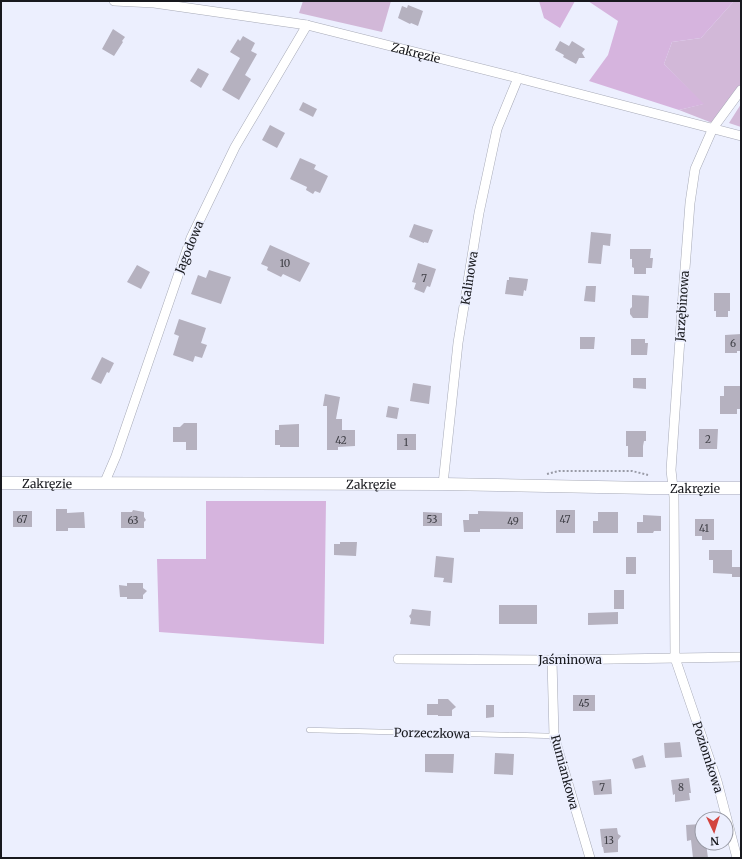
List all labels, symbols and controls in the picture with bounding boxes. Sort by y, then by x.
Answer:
street label: Zakręzie [390,39,442,66]
street label: Jagodowa [171,218,207,277]
street label: Kalinowa [457,250,481,306]
house number: 10 [280,257,290,270]
street label: Jarzębinowa [672,269,692,343]
house number: 7 [421,272,427,285]
house number: 6 [730,337,736,350]
house number: 2 [705,433,711,446]
house number: 42 [335,434,347,447]
house number: 1 [404,436,409,449]
street label: Zakręzie [22,476,72,491]
street label: Zakręzie [346,476,396,491]
street label: Zakręzie [670,481,720,496]
house number: 67 [17,513,28,526]
house number: 53 [426,513,438,526]
house number: 47 [560,513,571,526]
house number: 63 [127,514,139,527]
house number: 49 [507,515,519,528]
house number: 41 [699,522,709,535]
street label: Jaśminowa [537,652,602,667]
house number: 45 [578,697,590,710]
street label: Poziomkowa [689,719,727,795]
street label: Porzeczkowa [394,725,471,741]
street label: Rumiankowa [548,733,582,811]
house number: 7 [599,781,605,794]
house number: 8 [678,781,684,794]
north arrow [694,811,734,851]
house number: 13 [604,834,614,847]
text: N [710,834,720,848]

